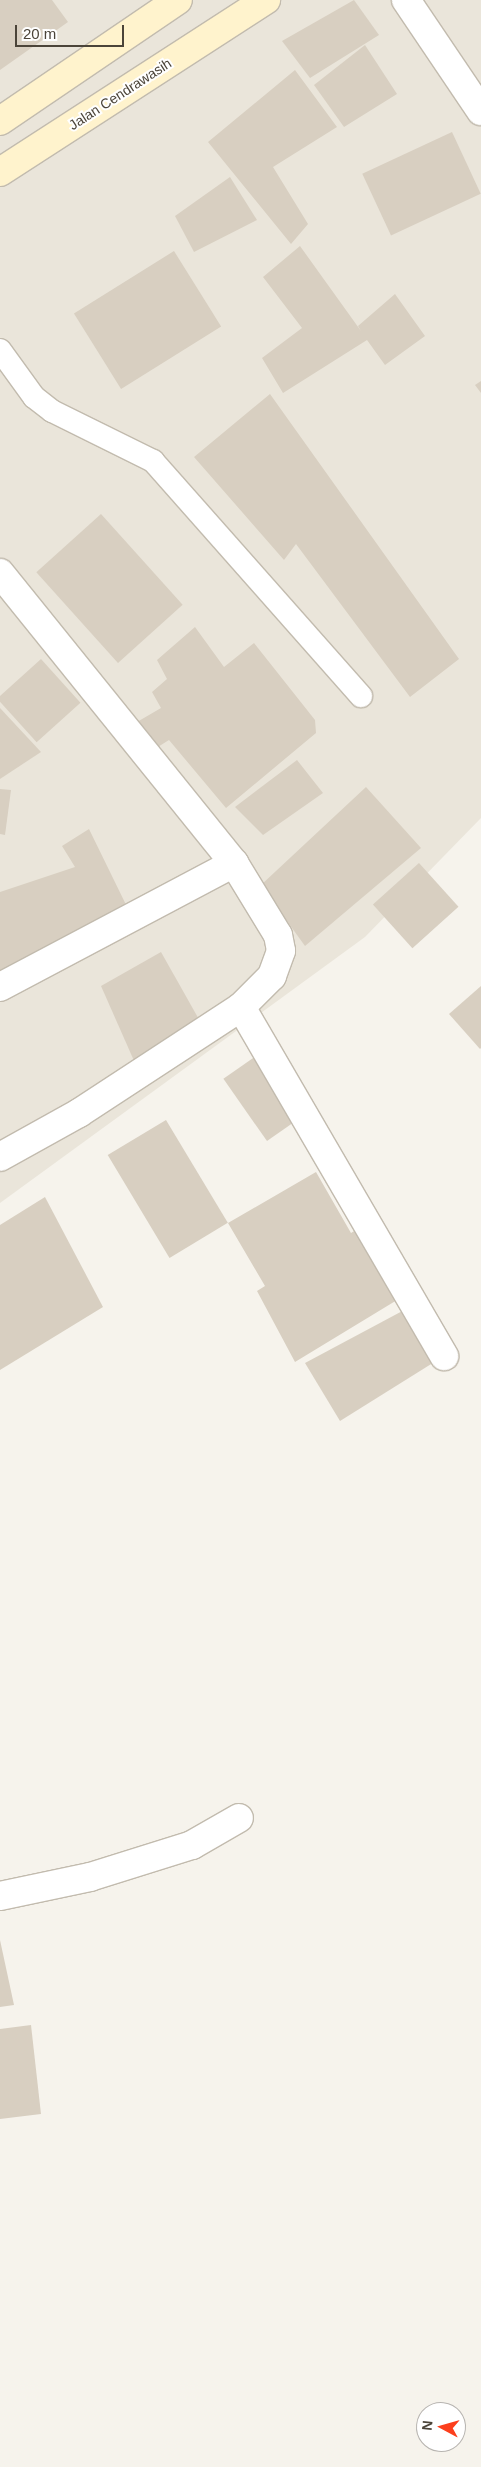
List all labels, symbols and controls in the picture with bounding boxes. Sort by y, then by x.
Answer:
scale bar [18,15,126,47]
text: 20 m [23,25,56,42]
street label: Jalan Cendrawasih [65,55,175,133]
north arrow [416,2402,466,2452]
text: N [419,2420,436,2431]

